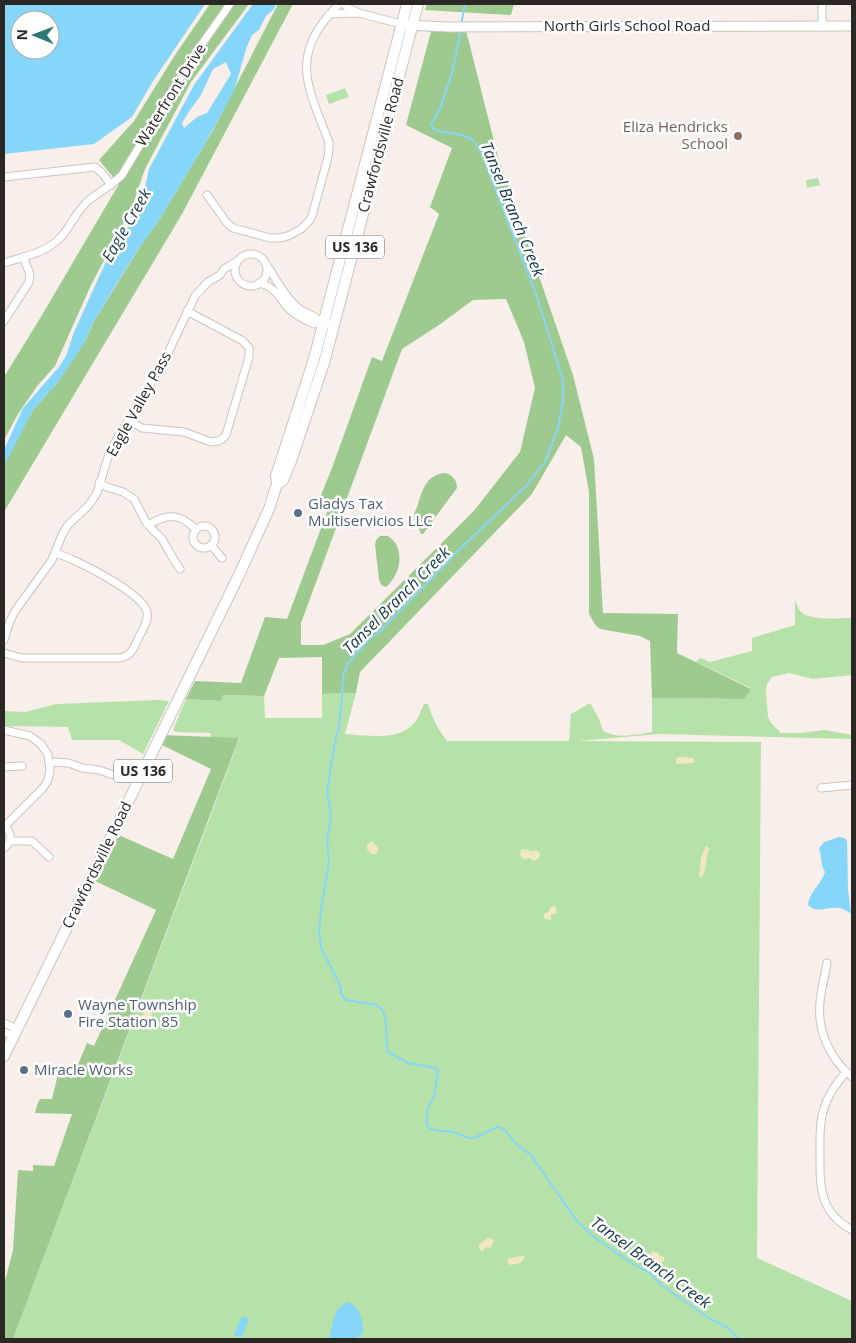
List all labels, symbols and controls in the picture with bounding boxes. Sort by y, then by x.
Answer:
north arrow [10,10,60,60]
street label: North Girls School Road [544,15,710,35]
text: N [12,29,31,41]
street label: Waterfront Drive [131,39,210,150]
street label: Crawfordsville Road [352,75,408,214]
place label: Eliza Hendricks School [623,116,728,153]
marker: Eliza Hendricks School [732,130,744,142]
water label: Tansel Branch Creek [476,138,551,281]
water label: Eagle Creek [96,183,156,266]
road number: US 136 [326,236,384,258]
street label: Eagle Valley Pass [101,347,175,460]
place label: Gladys Tax Multiservicios LLC [308,493,433,530]
marker: Gladys Tax Multiservicios LLC [292,507,304,519]
water label: Tansel Branch Creek [337,541,455,659]
road number: US 136 [114,759,172,782]
street label: Crawfordsville Road [57,798,136,931]
place label: Wayne Township Fire Station 85 [78,994,197,1031]
marker: Wayne Township Fire Station 85 [62,1008,74,1020]
place label: Miracle Works [34,1059,133,1079]
marker: Miracle Works [18,1064,30,1076]
water label: Tansel Branch Creek [586,1211,717,1314]

